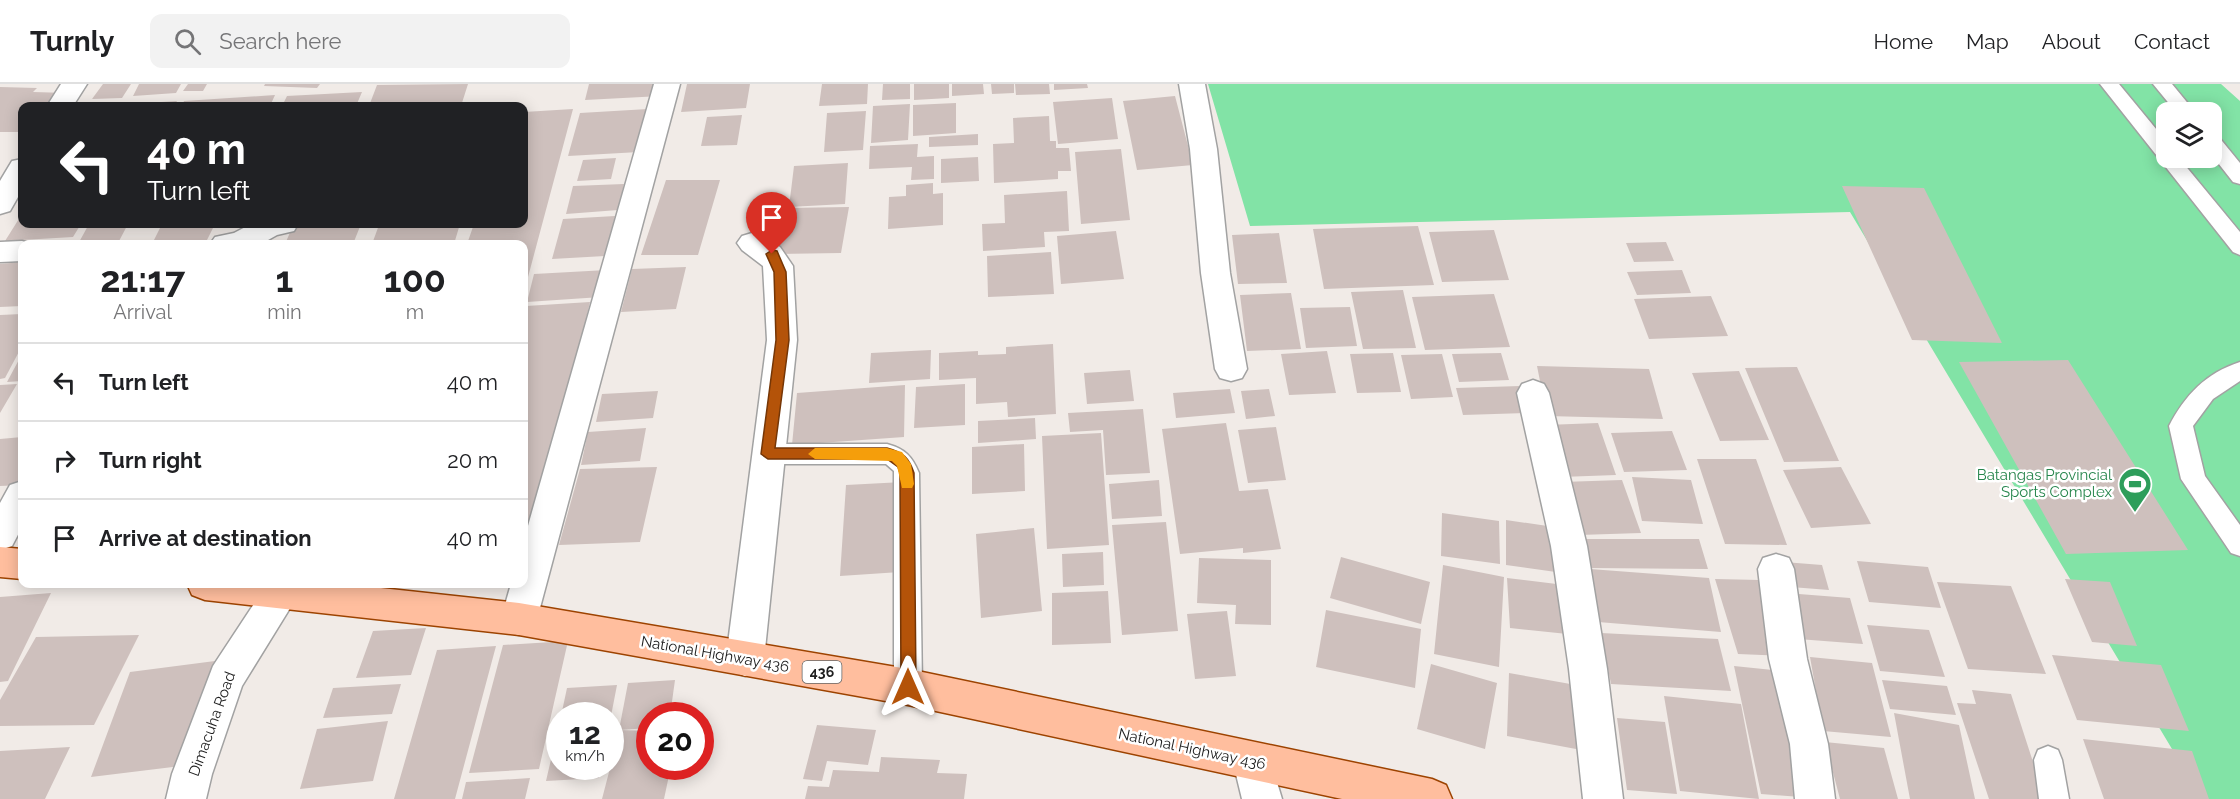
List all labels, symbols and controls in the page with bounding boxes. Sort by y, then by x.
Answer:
search box [150,14,570,68]
text: Turnly [30,25,114,58]
icon: search [171,25,204,58]
text: Search here [219,28,341,54]
text: Home [1874,29,1933,54]
text: Map [1966,29,2009,54]
text: About [2042,29,2101,54]
text: Contact [2134,29,2210,54]
map controls [2156,102,2222,168]
button: layers [2156,102,2222,168]
text: 40 m [147,125,246,174]
icon: left [48,126,126,204]
text: Turn left [147,175,250,206]
pin [746,192,797,254]
icon: arrive [755,201,788,234]
text: 21:17 [100,258,185,300]
text: 1 [276,258,293,300]
text: 100 [384,258,446,300]
text: Arrival [113,300,172,324]
text: min [267,300,302,324]
text: m [406,300,424,324]
icon: left [48,366,81,399]
text: Turn left [99,369,189,395]
text: 40 m [447,369,498,395]
icon: right [48,444,81,477]
text: Turn right [99,447,202,473]
text: 20 m [447,447,498,473]
place label: Batangas Provincial Sports Complex [1977,466,2113,501]
sports icon: Batangas Provincial Sports Complex [2117,466,2153,513]
icon: arrive [48,522,81,555]
text: Arrive at destination [99,525,312,551]
text: 40 m [447,525,498,551]
street label: National Highway 436 [640,632,790,676]
position arrow [876,655,940,719]
road number: 436 [802,661,842,683]
street label: Dimacuha Road [185,669,239,779]
speed limit sign: 20 [636,702,714,780]
text: 12 [569,716,601,751]
street label: National Highway 436 [1117,725,1267,773]
text: km/h [565,747,605,765]

